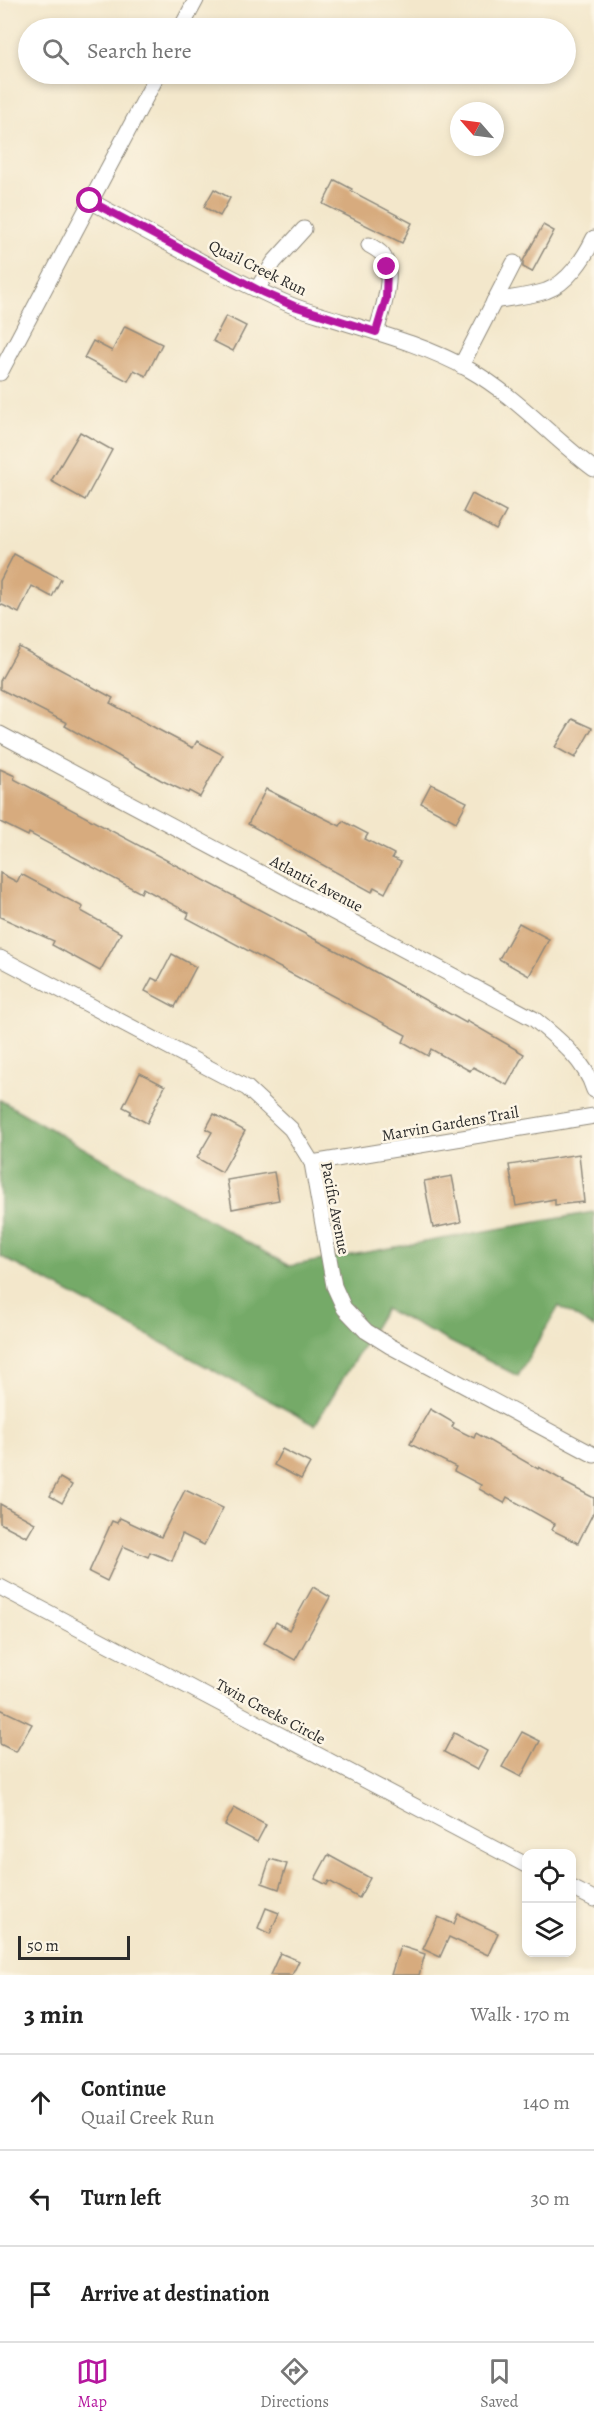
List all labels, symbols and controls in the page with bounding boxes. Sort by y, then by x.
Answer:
search box [18,18,576,84]
icon: search [39,35,72,68]
text: Search here [87,36,192,66]
north arrow [450,102,504,156]
route start [76,187,102,213]
street label: Quail Creek Run [205,235,311,301]
route end [373,253,399,279]
street label: Atlantic Avenue [265,850,367,918]
street label: Marvin Gardens Trail [380,1101,521,1147]
street label: Pacific Avenue [315,1160,355,1257]
street label: Twin Creeks Circle [212,1674,329,1750]
map controls [522,1849,576,1957]
button: locate [522,1849,576,1903]
button: layers [522,1903,576,1957]
scale bar [18,1933,130,1960]
text: 50 m [27,1935,59,1957]
text: 3 min [24,1997,84,2032]
text: Walk · 170 m [470,2001,570,2028]
text: Continue [81,2074,166,2104]
icon: ahead [24,2086,57,2119]
text: 140 m [523,2089,570,2116]
text: Quail Creek Run [81,2104,214,2131]
icon: left [24,2182,57,2215]
text: Turn left [81,2183,161,2213]
text: 30 m [530,2185,570,2212]
icon: arrive [24,2278,57,2311]
text: Arrive at destination [81,2279,270,2309]
tab: Map [76,2355,109,2413]
tab: Directions [260,2355,329,2413]
tab: Saved [480,2355,518,2413]

